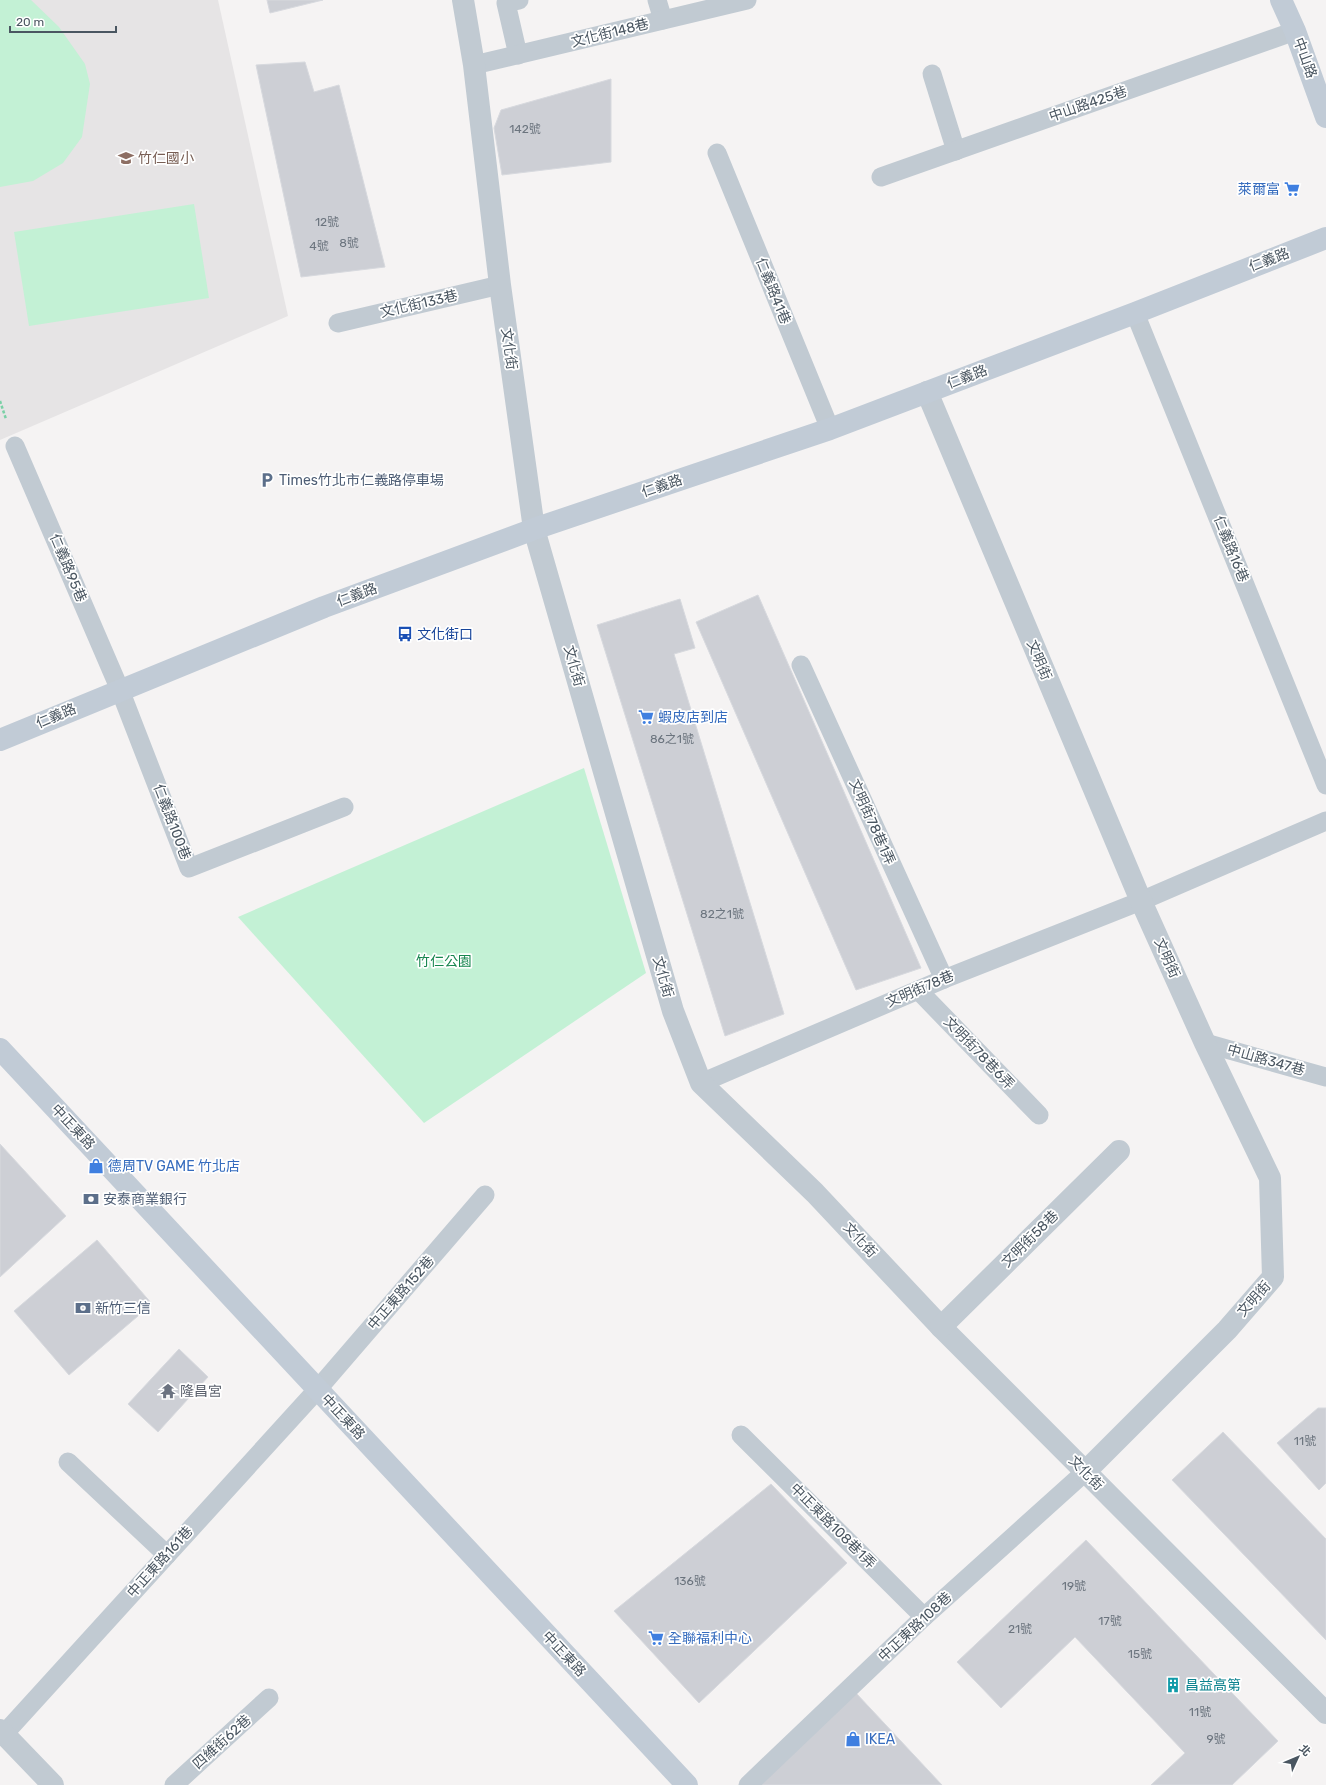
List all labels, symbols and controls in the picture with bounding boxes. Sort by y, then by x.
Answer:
scale bar [10,8,116,34]
text: 20 m [16,15,44,29]
street label: 文化街148巷 [569,15,651,51]
street label: 中山路 [1290,35,1320,81]
street label: 中山路425巷 [1047,83,1129,125]
house number: 142號 [509,122,541,136]
school or university icon: 竹仁國小 [117,149,135,167]
place label: 竹仁國小 [138,150,194,167]
supermarket icon: 萊爾富 [1283,180,1301,198]
place label: 萊爾富 [1238,181,1280,198]
house number: 12號 [315,215,339,229]
house number: 8號 [339,236,359,250]
house number: 4號 [309,239,329,253]
street label: 仁義路 [1246,245,1292,275]
street label: 仁義路41巷 [752,255,794,327]
street label: 文化街133巷 [379,287,459,321]
street label: 文化街 [498,327,520,371]
street label: 仁義路 [944,362,990,392]
parking icon: Times竹北市仁義路停車場 [258,471,276,489]
street label: 仁義路 [639,471,685,501]
place label: Times竹北市仁義路停車場 [279,472,444,489]
street label: 仁義路16巷 [1210,513,1252,585]
street label: 仁義路95巷 [46,531,90,605]
street label: 仁義路 [334,580,380,610]
bus stop icon: 文化街口 [396,625,414,643]
place label: 文化街口 [417,626,473,643]
street label: 文明街 [1023,637,1055,683]
street label: 文化街 [560,643,588,689]
street label: 仁義路 [33,700,79,732]
supermarket icon: 蝦皮店到店 [637,708,655,726]
place label: 蝦皮店到店 [658,709,728,726]
house number: 86之1號 [650,732,694,746]
street label: 文明街78巷1弄 [846,776,898,868]
street label: 仁義路100巷 [150,782,194,862]
house number: 82之1號 [700,907,744,921]
street label: 文明街 [1151,935,1183,981]
park label: 竹仁公園 [416,953,472,970]
street label: 文化街 [649,954,677,1000]
street label: 文明街78巷 [883,967,957,1011]
street label: 文明街78巷6弄 [940,1013,1018,1093]
street label: 中山路347巷 [1225,1041,1307,1079]
street label: 中正東路 [48,1101,98,1153]
shop icon: 德周TV GAME 竹北店 [87,1157,105,1175]
place label: 德周TV GAME 竹北店 [108,1158,240,1175]
bank icon: 安泰商業銀行 [82,1190,100,1208]
place label: 安泰商業銀行 [103,1191,187,1208]
street label: 文明街58巷 [998,1207,1062,1271]
street label: 文化街 [839,1219,881,1261]
street label: 中正東路152巷 [364,1253,438,1333]
street label: 文明街 [1234,1278,1274,1320]
bank icon: 新竹三信 [74,1299,92,1317]
place label: 新竹三信 [95,1300,151,1317]
temple icon: 隆昌宮 [159,1382,177,1400]
place label: 隆昌宮 [180,1383,222,1400]
street label: 中正東路 [318,1391,368,1443]
house number: 11號 [1294,1434,1316,1448]
street label: 文化街 [1065,1452,1107,1494]
street label: 中正東路108巷1弄 [787,1480,879,1572]
street label: 中正東路161巷 [124,1523,196,1601]
house number: 136號 [674,1574,706,1588]
house number: 19號 [1062,1579,1086,1593]
street label: 中正東路108巷 [875,1589,955,1665]
house number: 17號 [1098,1614,1122,1628]
house number: 21號 [1008,1622,1032,1636]
street label: 中正東路 [539,1628,589,1680]
supermarket icon: 全聯福利中心 [647,1629,665,1647]
place label: 全聯福利中心 [668,1630,752,1647]
house number: 15號 [1128,1647,1152,1661]
building icon: 昌益高第 [1164,1676,1182,1694]
place label: 昌益高第 [1185,1677,1241,1694]
house number: 11號 [1189,1705,1211,1719]
street label: 四維街62巷 [189,1711,255,1773]
shop icon: IKEA [844,1730,862,1748]
place label: IKEA [865,1731,896,1748]
house number: 9號 [1206,1732,1226,1746]
north arrow [1278,1737,1318,1777]
text: 北 [1296,1742,1313,1759]

